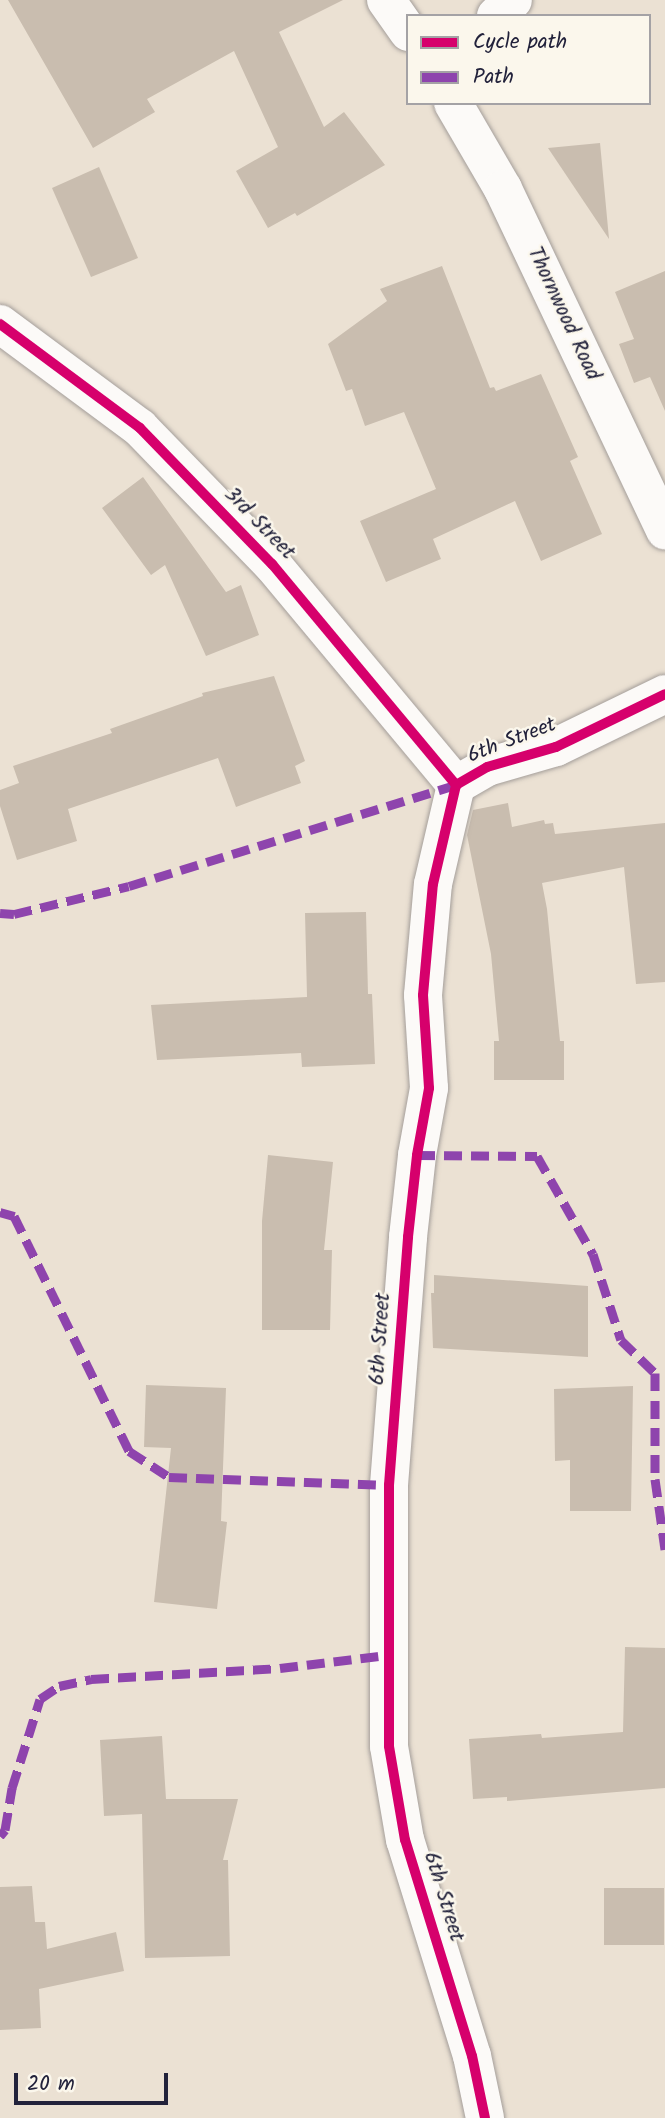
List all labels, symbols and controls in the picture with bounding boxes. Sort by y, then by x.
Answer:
legend [406,14,651,105]
text: Cycle path [473,26,567,59]
text: Path [473,61,514,94]
street label: Thornwood Road [521,243,605,385]
street label: 3rd Street [218,482,300,566]
street label: 6th Street [464,713,560,769]
street label: 6th Street [365,1292,397,1386]
street label: 6th Street [417,1849,469,1945]
scale bar [18,2058,172,2102]
text: 20 m [27,2068,75,2101]

